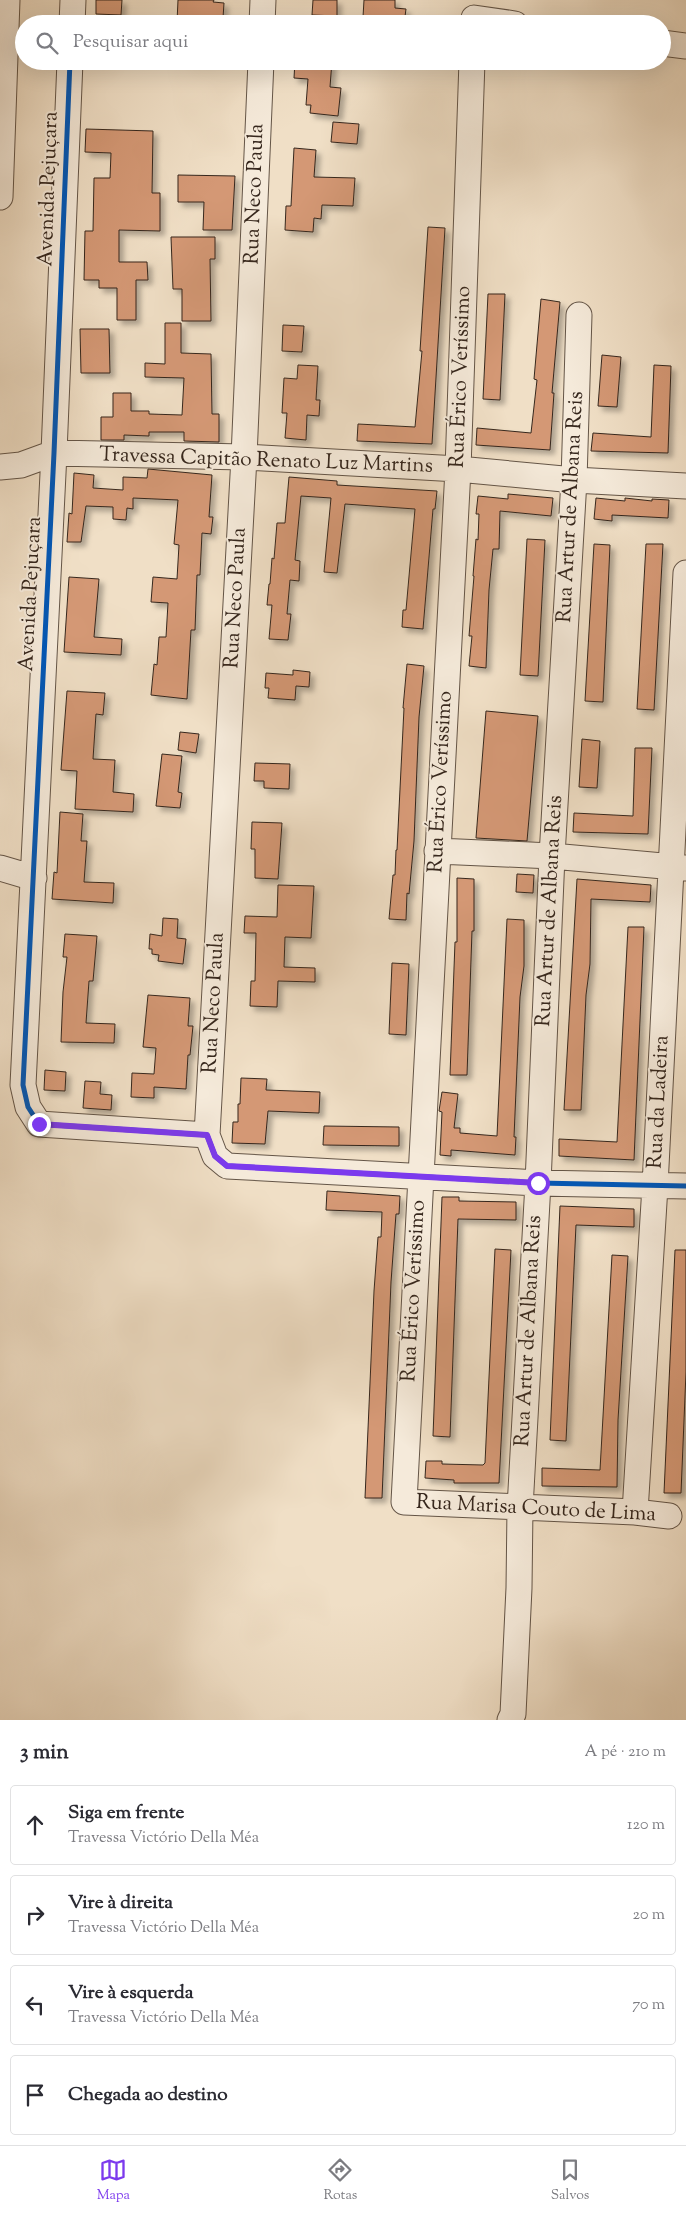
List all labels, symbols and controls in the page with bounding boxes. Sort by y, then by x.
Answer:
search box [15,15,671,70]
icon: search [33,29,61,57]
text: Pesquisar aqui [73,29,188,56]
street label: Avenida Pejuçara [31,111,67,267]
street label: Rua Neco Paula [238,123,272,265]
street label: Rua Érico Veríssimo [443,285,479,469]
street label: Rua Artur de Albana Reis [550,390,592,624]
street label: Travessa Capitão Renato Luz Martins [99,440,433,482]
street label: Avenida Pejuçara [12,515,50,672]
street label: Rua Neco Paula [217,526,255,669]
street label: Rua Érico Veríssimo [421,690,461,874]
street label: Rua Artur de Albana Reis [529,794,571,1028]
street label: Rua Neco Paula [195,931,233,1074]
street label: Rua da Ladeira [641,1034,677,1170]
route end [28,1113,51,1136]
route start [527,1172,550,1195]
street label: Rua Érico Veríssimo [394,1199,434,1383]
street label: Rua Artur de Albana Reis [508,1214,550,1448]
street label: Rua Marisa Couto de Lima [415,1488,657,1530]
text: 3 min [20,1738,69,1768]
text: A pé · 210 m [585,1741,666,1764]
text: Siga em frente [68,1800,184,1827]
icon: ahead [21,1811,49,1839]
text: 120 m [627,1814,665,1837]
text: Travessa Victório Della Méa [68,1827,259,1850]
text: Vire à direita [68,1890,173,1917]
icon: right [21,1901,49,1929]
text: 20 m [632,1904,665,1927]
text: Travessa Victório Della Méa [68,1917,259,1940]
text: Vire à esquerda [68,1980,194,2007]
icon: left [21,1991,49,2019]
text: 70 m [632,1994,665,2017]
text: Travessa Victório Della Méa [68,2007,259,2030]
icon: arrive [21,2081,49,2109]
text: Chegada ao destino [68,2082,228,2109]
tab: Mapa [97,2156,130,2206]
tab: Rotas [323,2156,357,2206]
tab: Salvos [551,2156,589,2206]

